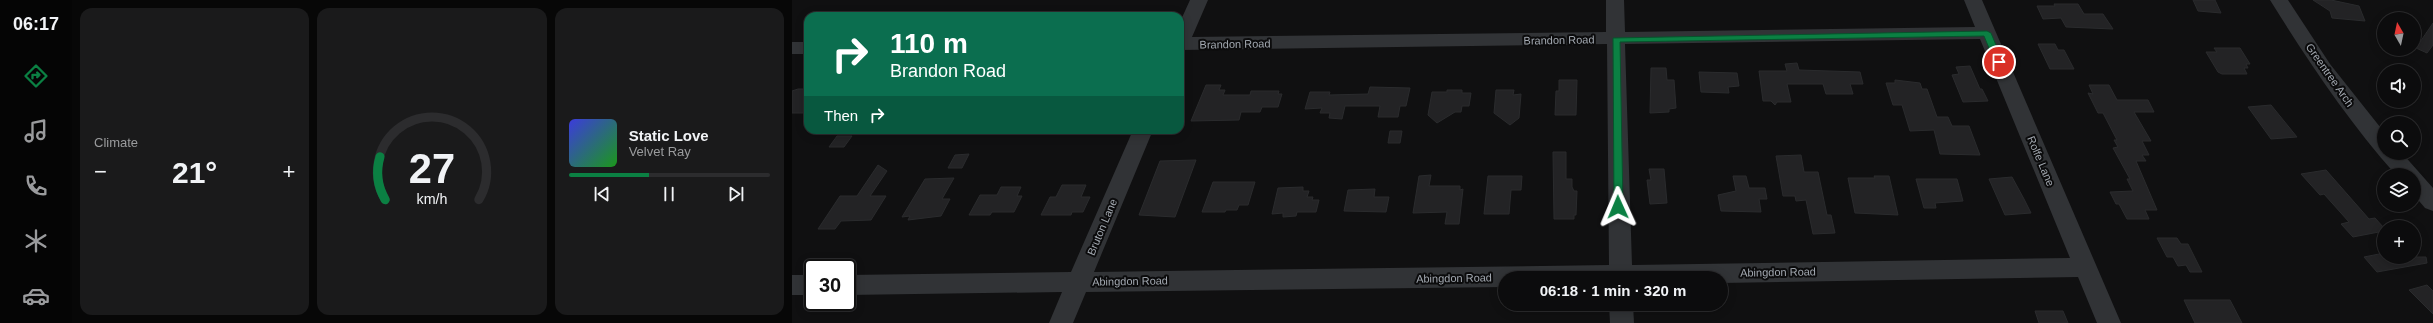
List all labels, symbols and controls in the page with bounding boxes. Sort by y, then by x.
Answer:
north arrow [2377,12,2421,56]
map controls [2377,12,2421,264]
text: 06:17 [13,14,59,34]
icon: right [824,28,876,80]
text: 110 m [890,28,968,59]
street label: Brandon Road [1523,33,1595,47]
street label: Brandon Road [1199,37,1271,51]
street label: Greentree Arch [2304,41,2356,109]
pin [1982,45,2016,79]
icon: arrive [1988,51,2010,73]
text: Brandon Road [890,61,1006,81]
icon: directions [22,62,50,90]
button: sound [2377,64,2421,108]
icon: right [866,104,888,126]
text: Then [824,107,858,124]
button: search [2377,116,2421,160]
icon: music [22,117,50,145]
text: Static Love [629,127,709,144]
street label: Rolfe Lane [2025,134,2057,188]
text: Climate [94,135,138,150]
text: 27 [409,144,455,191]
text: Velvet Ray [629,144,691,159]
text: 21° [172,156,217,189]
text: − [94,159,107,184]
text: + [282,159,295,184]
button: layers [2377,168,2421,212]
icon: phone [22,172,50,200]
icon: previous [591,183,613,205]
icon: pause [658,183,680,205]
icon: next [725,183,747,205]
position arrow [1597,186,1639,228]
text: km/h [417,190,448,206]
street label: Bruton Lane [1085,197,1119,257]
button: + [2377,220,2421,264]
icon: climate [22,227,50,255]
speed limit sign: 30 [804,259,856,311]
street label: Abingdon Road [1740,265,1816,279]
street label: Abingdon Road [1416,271,1492,285]
street label: Abingdon Road [1092,274,1168,288]
icon: car [22,282,50,310]
text: 06:18 · 1 min · 320 m [1540,282,1686,299]

